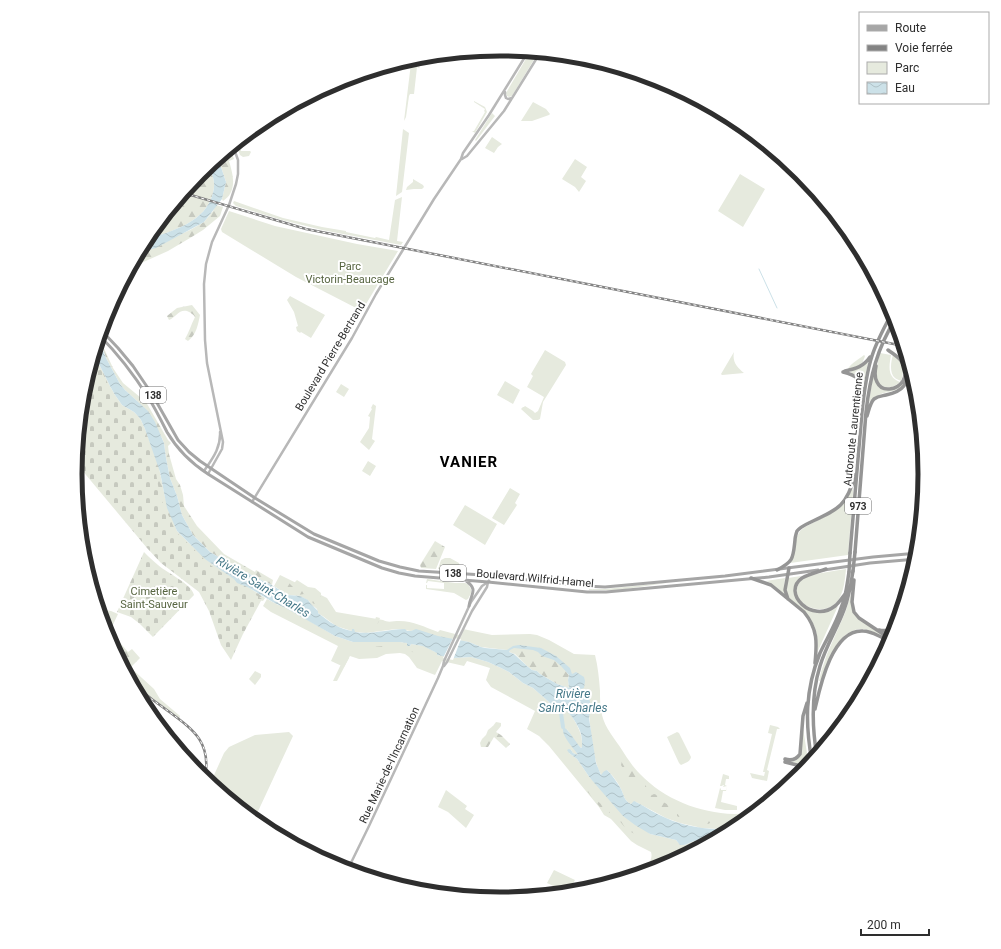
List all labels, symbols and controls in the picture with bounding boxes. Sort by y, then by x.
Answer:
legend [859,12,989,104]
text: Route [895,21,926,35]
text: Voie ferrée [895,41,953,55]
text: Parc [895,61,919,75]
text: Eau [895,81,915,95]
park label: Parc Victorin-Beaucage [305,260,395,286]
street label: Boulevard Pierre-Bertrand [293,299,368,413]
street label: Autoroute Laurentienne [841,371,866,487]
road number: 138 [140,387,166,403]
district label: VANIER [440,453,498,471]
road number: 973 [845,498,871,514]
water label: Rivière Saint-Charles [214,554,312,620]
road number: 138 [440,565,466,581]
street label: Boulevard Wilfrid-Hamel [476,567,594,590]
park label: Cimetière Saint-Sauveur [120,585,188,611]
water label: Rivière Saint-Charles [539,687,607,715]
street label: Rue Marie-de-l'Incarnation [357,705,422,826]
scale bar [861,911,929,937]
text: 200 m [867,918,901,932]

